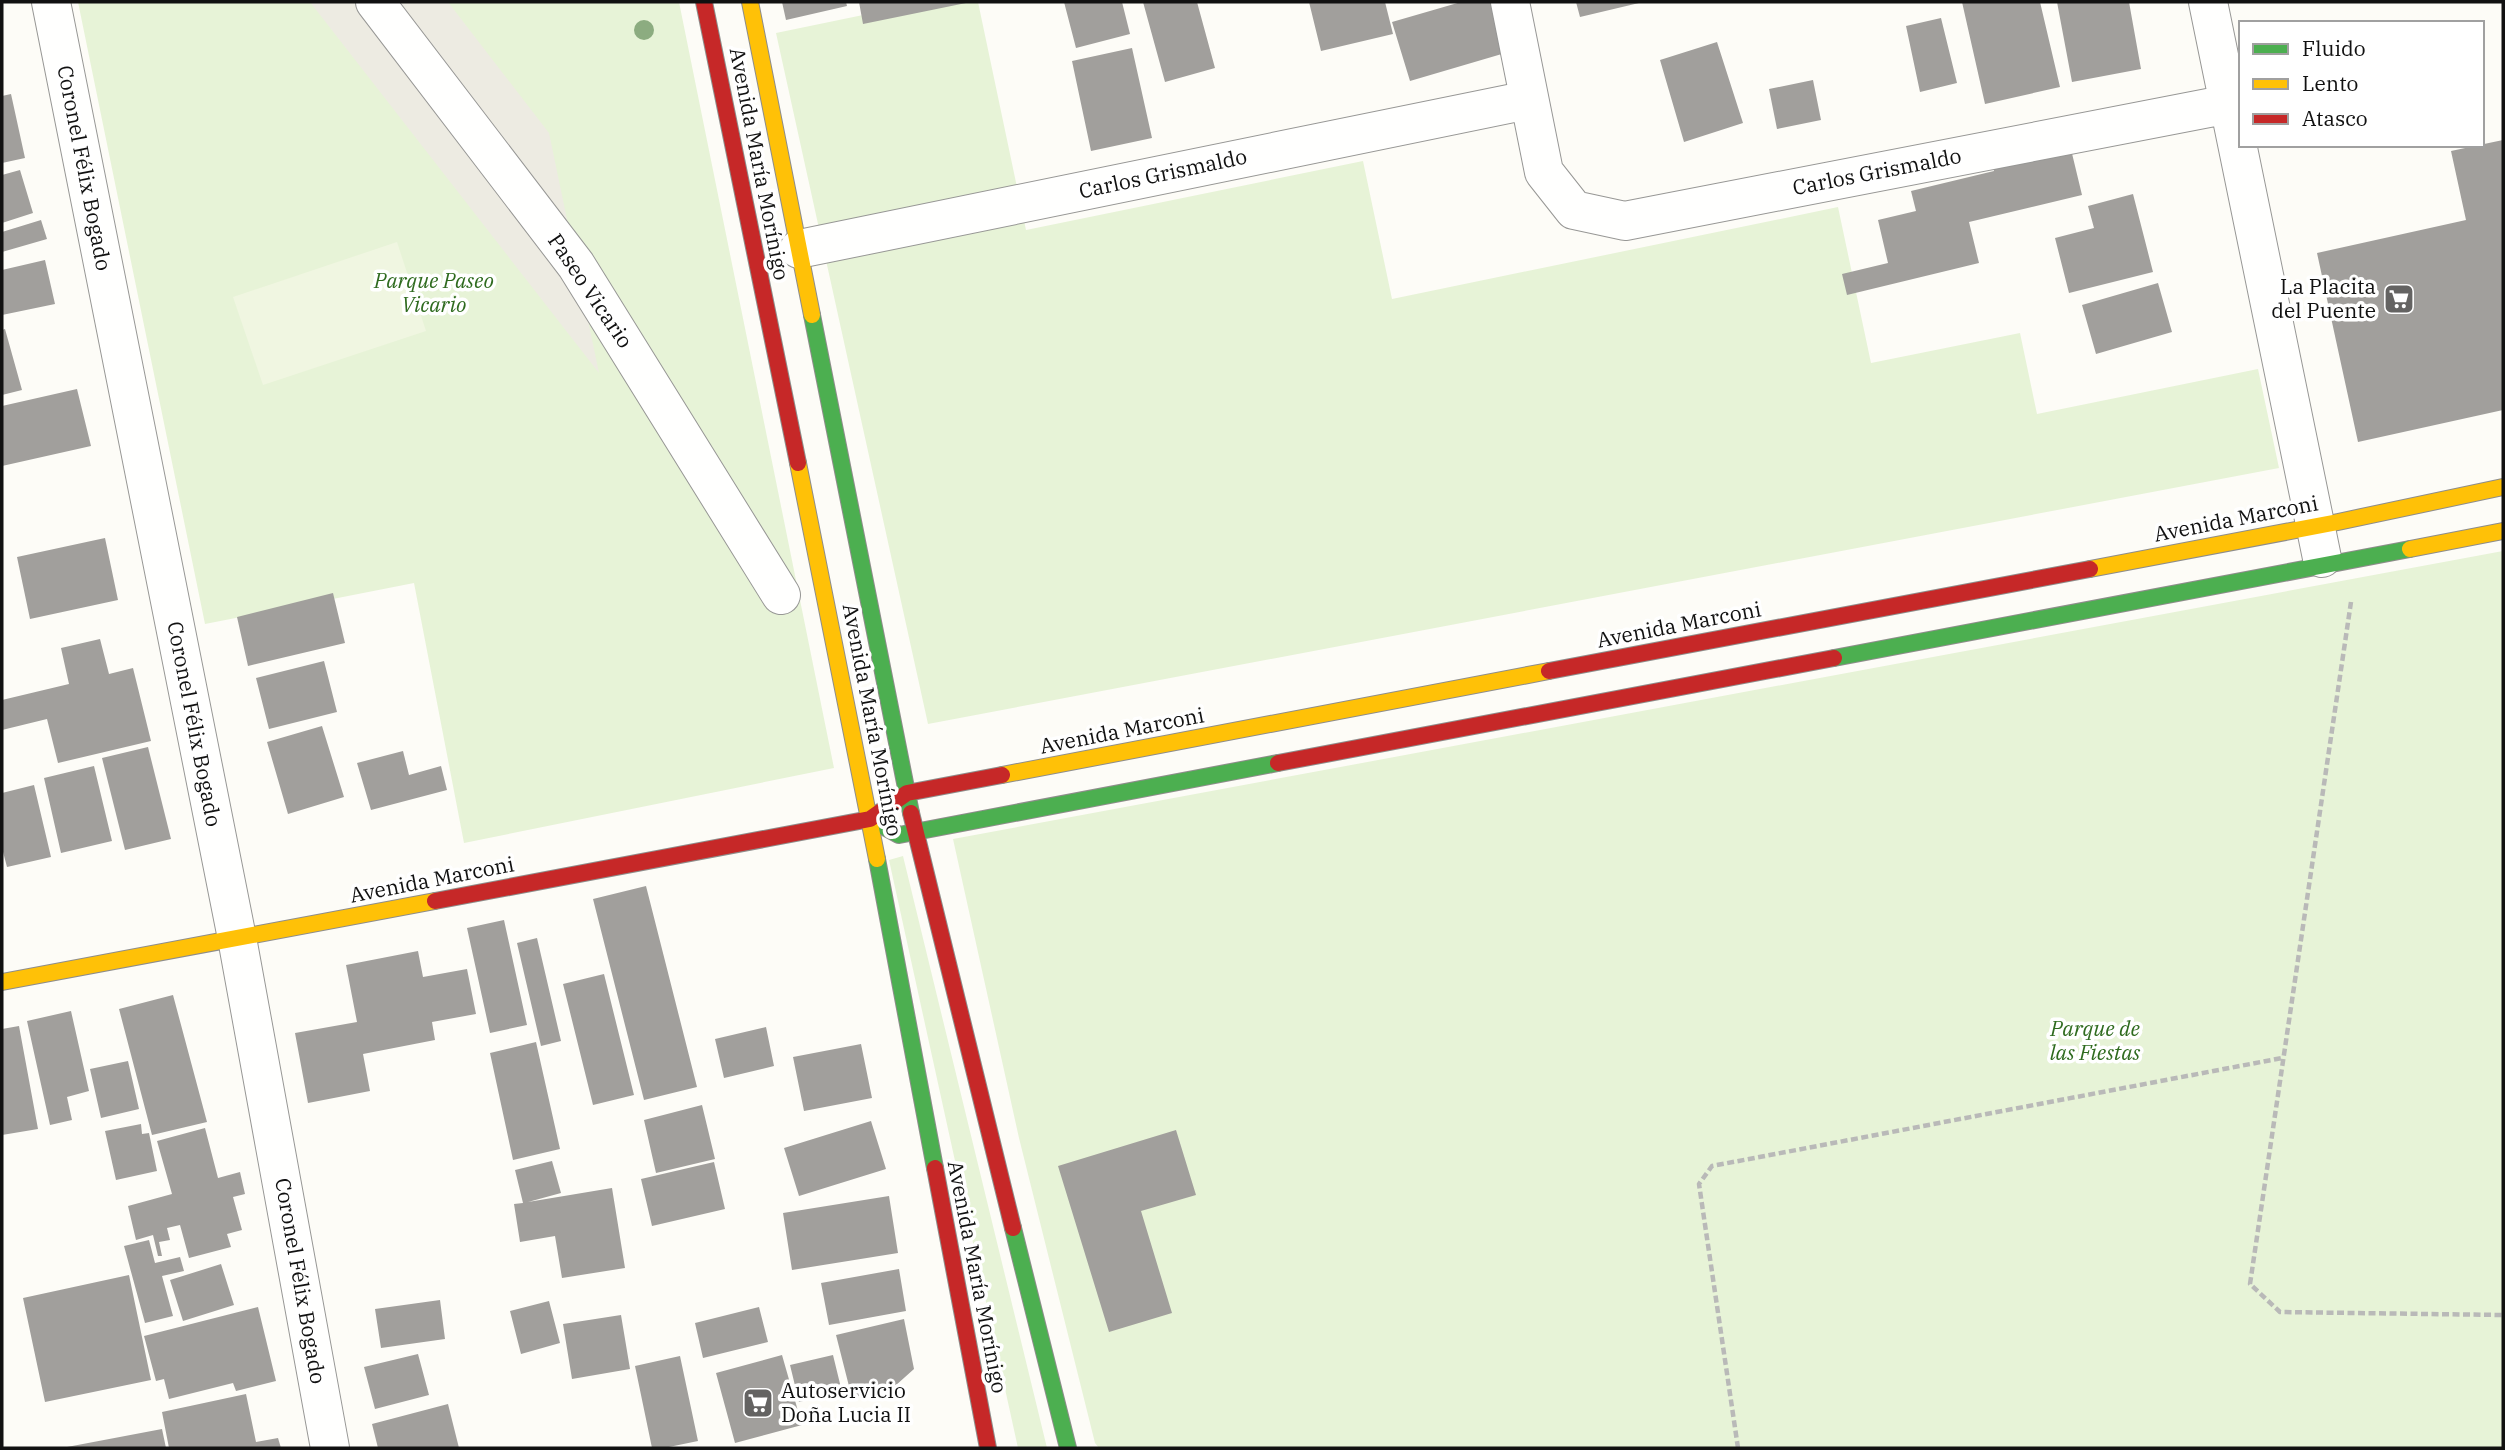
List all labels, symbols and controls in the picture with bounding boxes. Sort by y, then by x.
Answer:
legend [2239,21,2484,147]
text: Fluido [2302,34,2366,62]
street label: Avenida María Morínigo [724,45,796,283]
street label: Coronel Félix Bogado [51,63,119,273]
text: Lento [2302,69,2358,97]
text: Atasco [2302,104,2368,132]
street label: Carlos Grismaldo [1790,141,1963,201]
street label: Carlos Grismaldo [1076,142,1249,205]
street label: Paseo Vicario [542,228,640,353]
park label: Parque Paseo Vicario [373,266,494,318]
place label: La Placita del Puente [2271,272,2376,324]
supermarket icon: La Placita del Puente [2382,282,2416,316]
street label: Avenida Marconi [2151,488,2320,548]
street label: Avenida Marconi [1594,594,1763,654]
street label: Avenida María Morínigo [837,601,909,839]
street label: Coronel Félix Bogado [161,619,229,829]
street label: Avenida Marconi [1037,700,1206,760]
street label: Avenida Marconi [347,849,516,909]
park label: Parque de las Fiestas [2049,1014,2141,1066]
street label: Avenida María Morínigo [942,1158,1014,1396]
street label: Coronel Félix Bogado [269,1176,333,1386]
place label: Autoservicio Doña Lucia II [781,1376,911,1428]
supermarket icon: Autoservicio Doña Lucia II [741,1386,775,1420]

